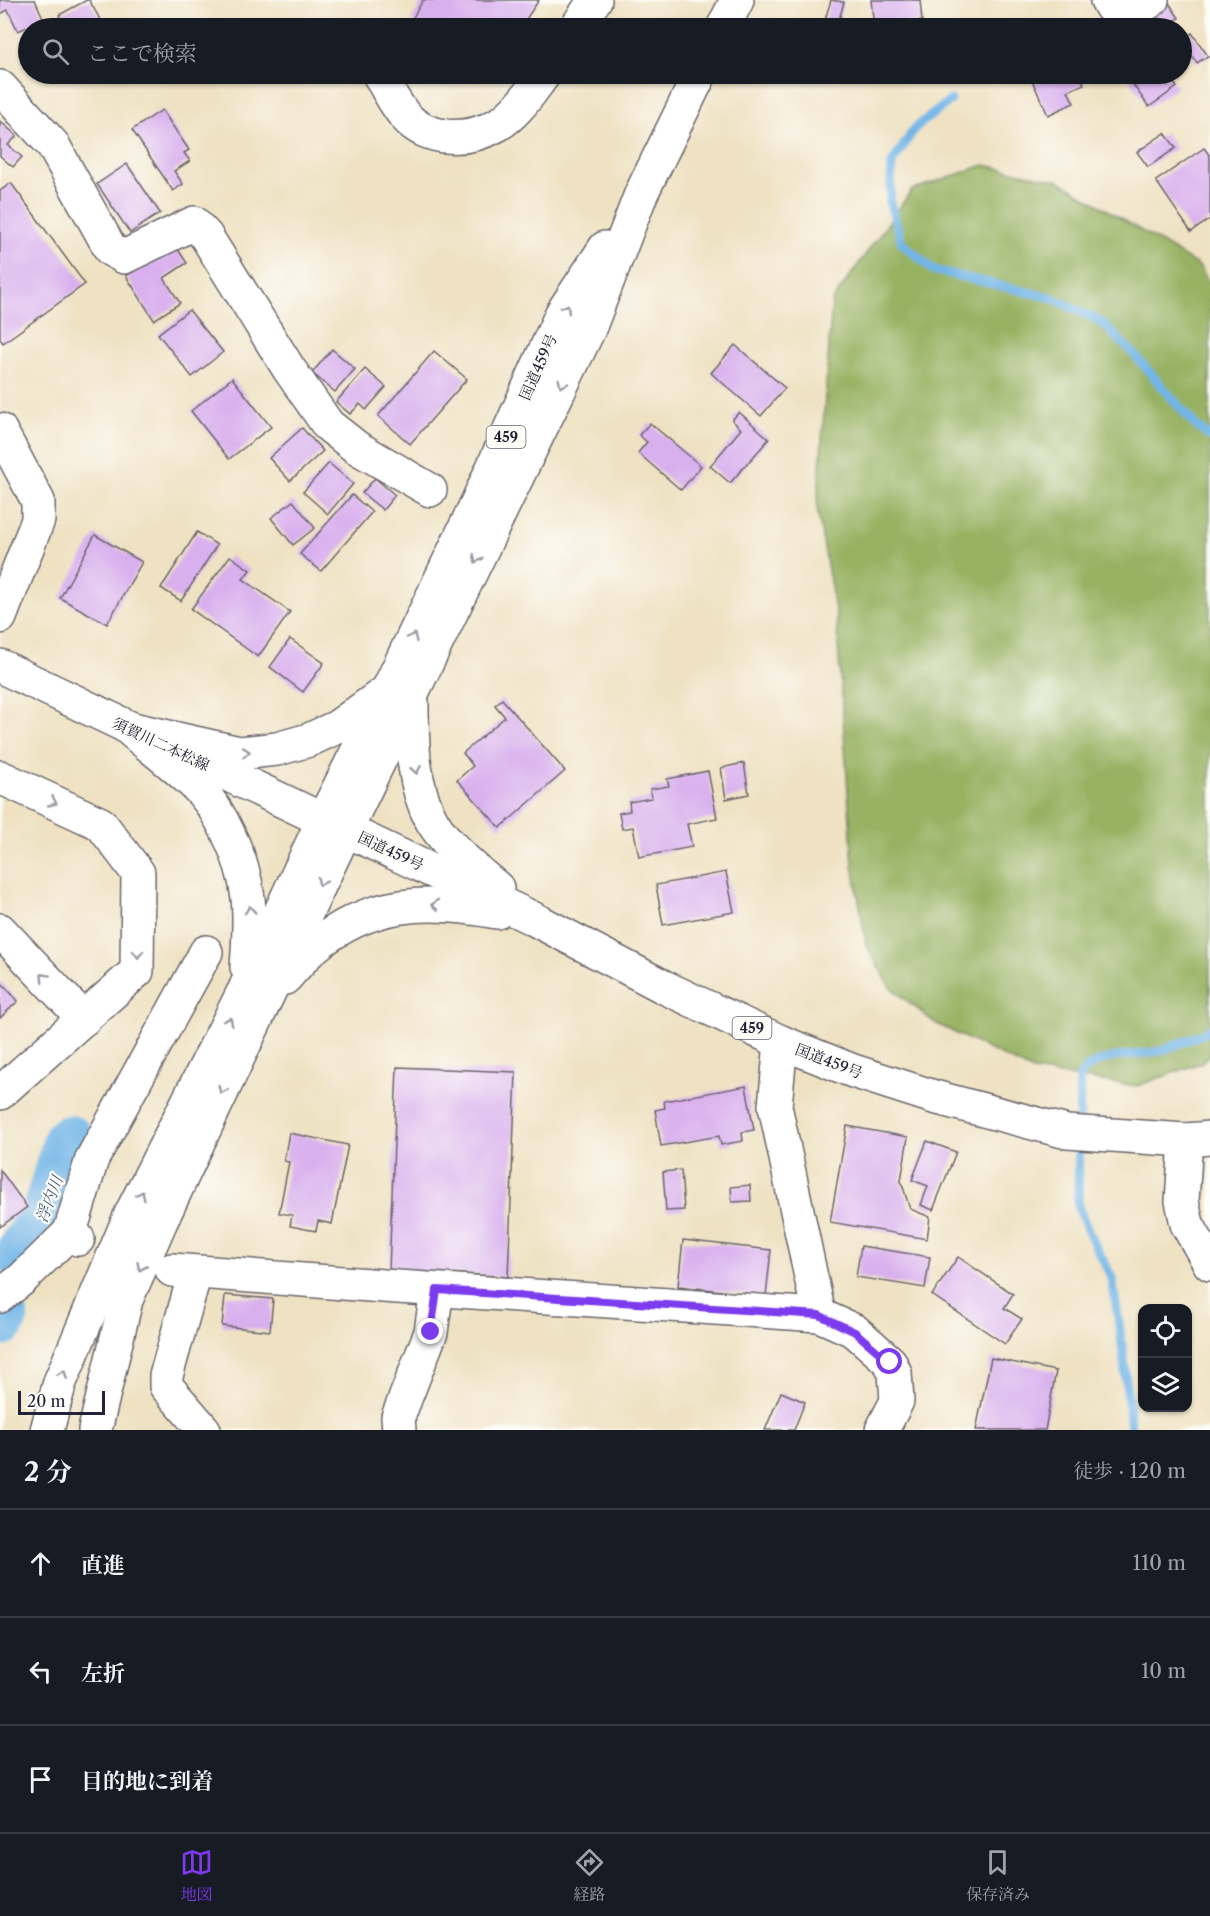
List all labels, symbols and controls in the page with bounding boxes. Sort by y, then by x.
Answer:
search box [18,18,1192,84]
icon: search [39,35,72,68]
text: ここで検索 [87,40,197,67]
one-way arrow [558,304,570,314]
street label: 国道459号 [515,331,561,403]
one-way arrow [557,377,569,388]
road number: 459 [486,426,526,448]
one-way arrow [472,553,484,564]
one-way arrow [406,633,418,644]
street label: 須賀川二本松線 [109,713,213,775]
one-way arrow [242,746,251,759]
one-way arrow [410,766,422,775]
one-way arrow [47,794,58,806]
street label: 国道459号 [355,827,427,875]
one-way arrow [316,875,328,886]
one-way arrow [431,899,440,911]
one-way arrow [243,906,256,915]
one-way arrow [131,949,144,958]
one-way arrow [40,973,51,983]
one-way arrow [221,1016,233,1027]
road number: 459 [732,1017,771,1039]
street label: 国道459号 [793,1039,865,1083]
one-way arrow [218,1084,230,1095]
water label: 浮内川 [31,1171,68,1225]
one-way arrow [134,1191,145,1201]
one-way arrow [136,1261,148,1272]
map controls [1138,1304,1192,1412]
button: locate [1138,1304,1192,1358]
route end [417,1318,443,1344]
route start [876,1348,902,1374]
button: layers [1138,1358,1192,1412]
one-way arrow [56,1369,68,1380]
scale bar [18,1388,105,1416]
text: 20 m [27,1391,66,1411]
text: 2 分 [24,1456,72,1488]
text: 徒歩 · 120 m [1073,1459,1186,1483]
icon: ahead [24,1547,57,1580]
text: 110 m [1133,1551,1186,1575]
text: 直進 [81,1552,125,1579]
icon: left [24,1655,57,1688]
text: 10 m [1141,1659,1186,1683]
text: 左折 [81,1660,125,1687]
icon: arrive [24,1763,57,1796]
text: 目的地に到着 [81,1768,213,1795]
tab: 地図 [180,1846,213,1905]
tab: 経路 [573,1846,606,1905]
tab: 保存済み [966,1846,1030,1905]

